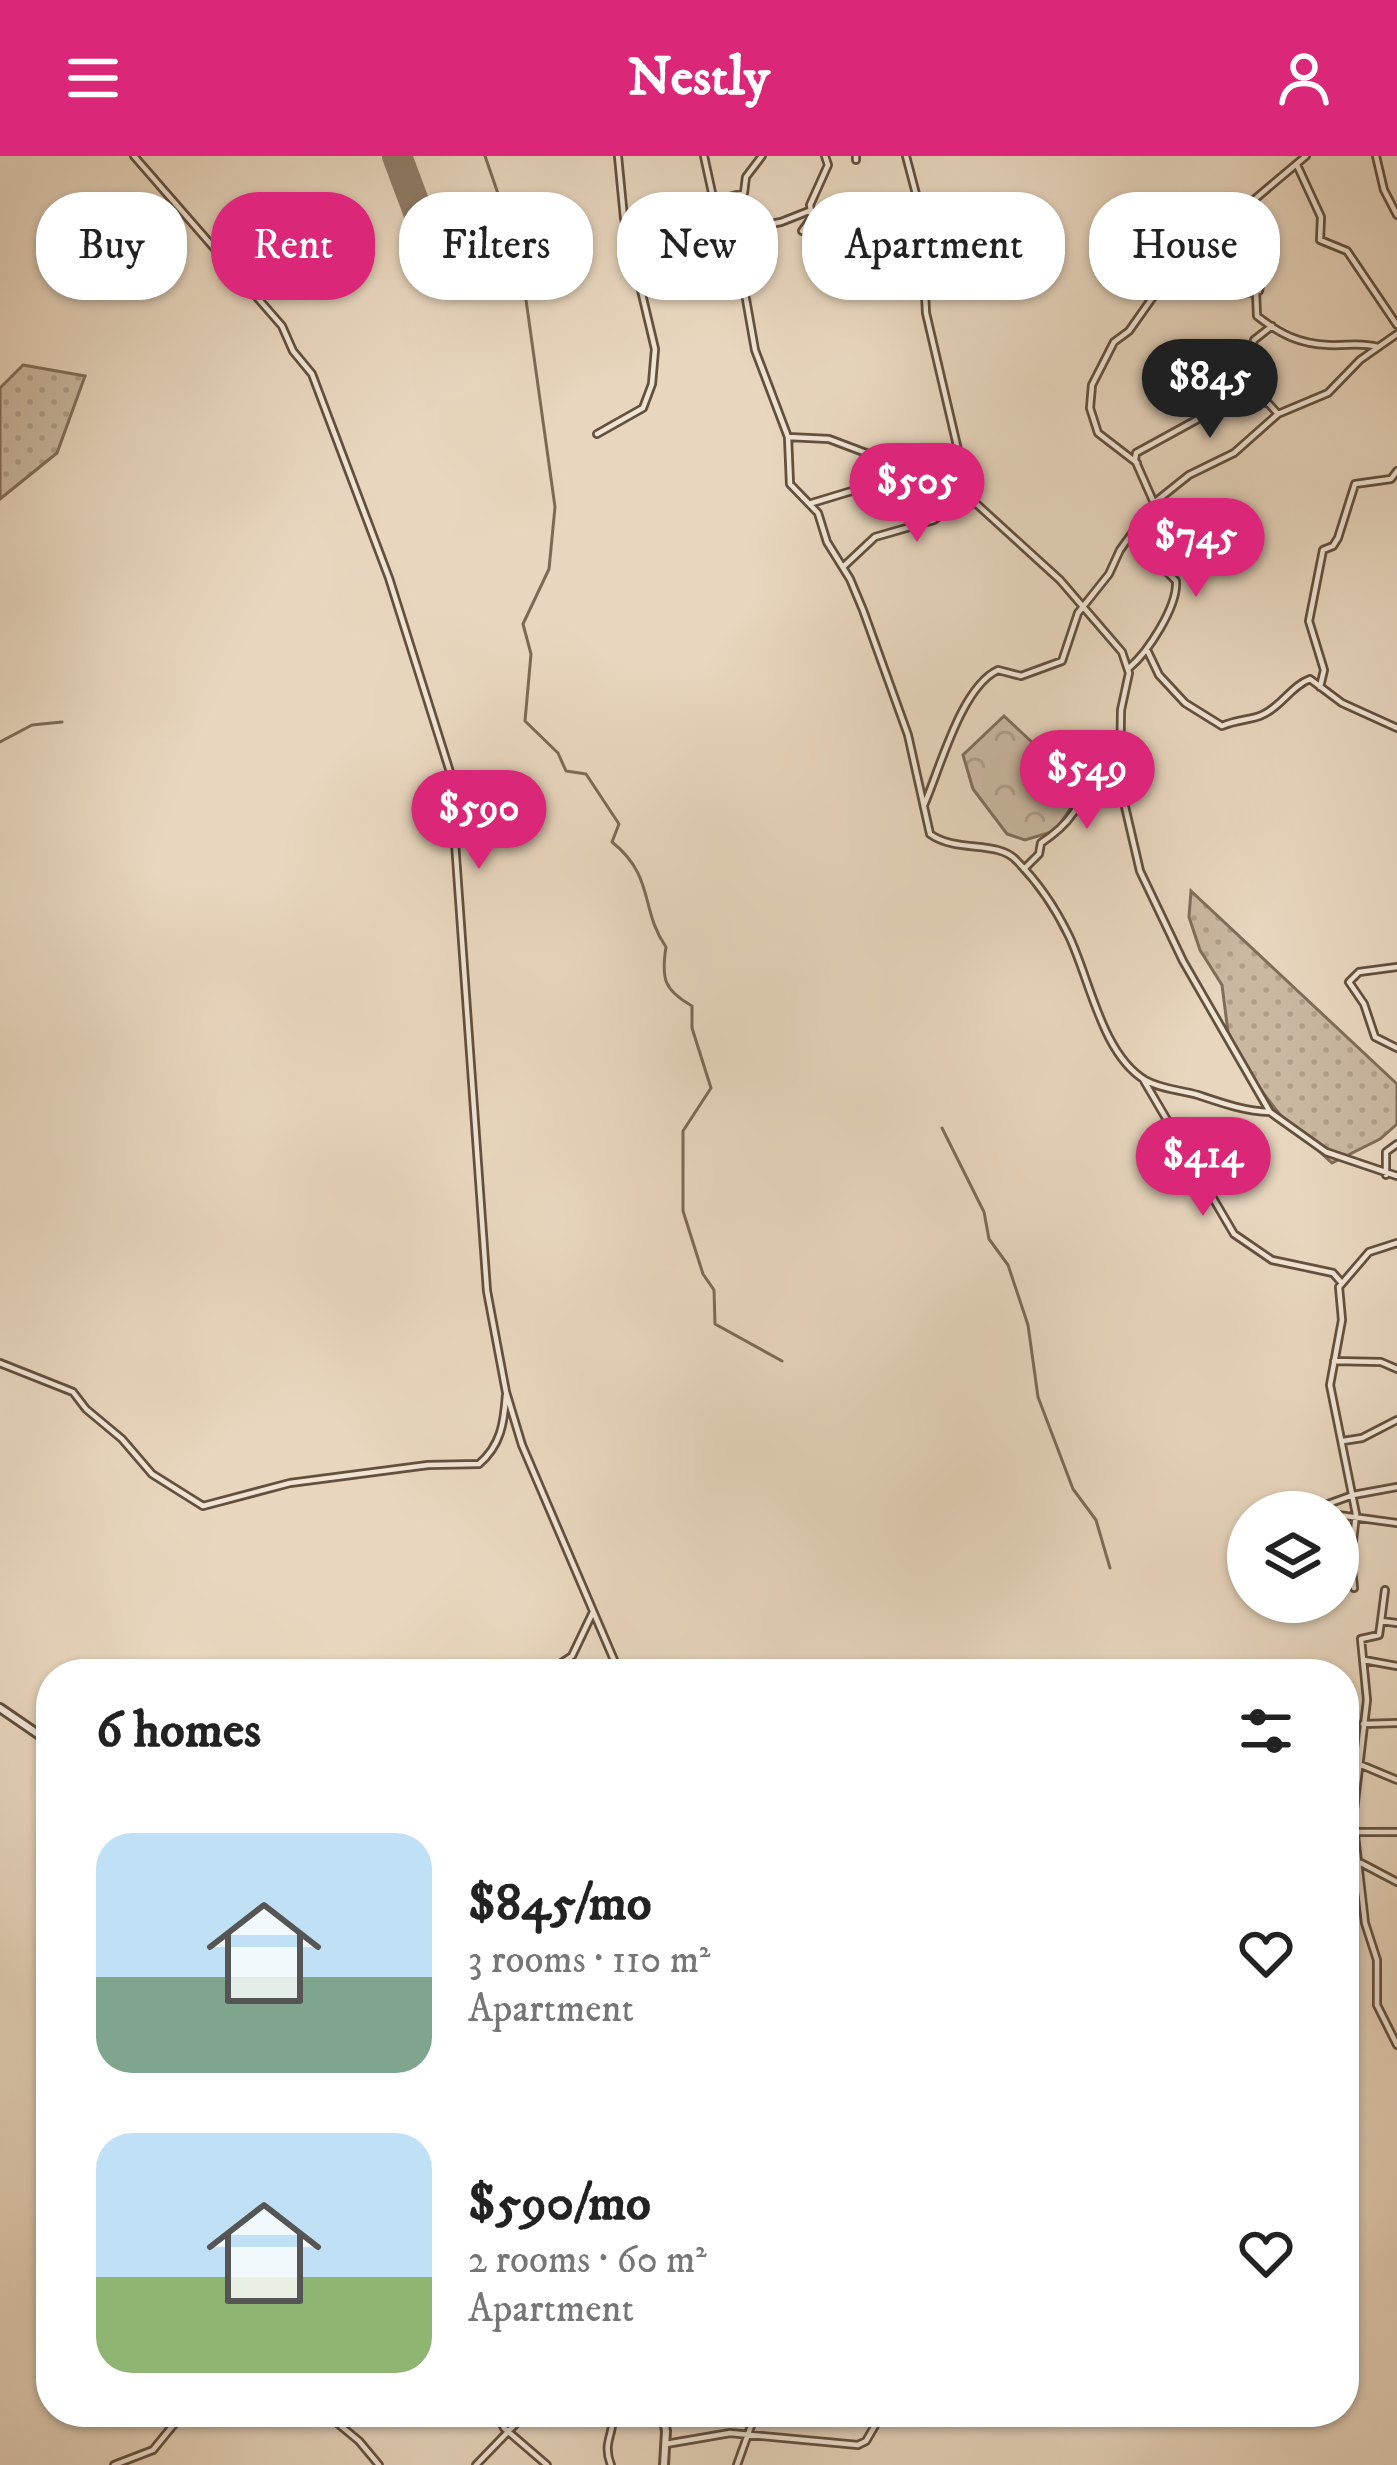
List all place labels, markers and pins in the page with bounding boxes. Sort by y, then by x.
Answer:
pin: $845 [1139,339,1281,441]
pin: $505 [846,443,988,545]
pin: $745 [1125,498,1267,600]
pin: $549 [1016,730,1158,832]
pin: $590 [408,770,550,872]
pin: $414 [1132,1117,1274,1219]

